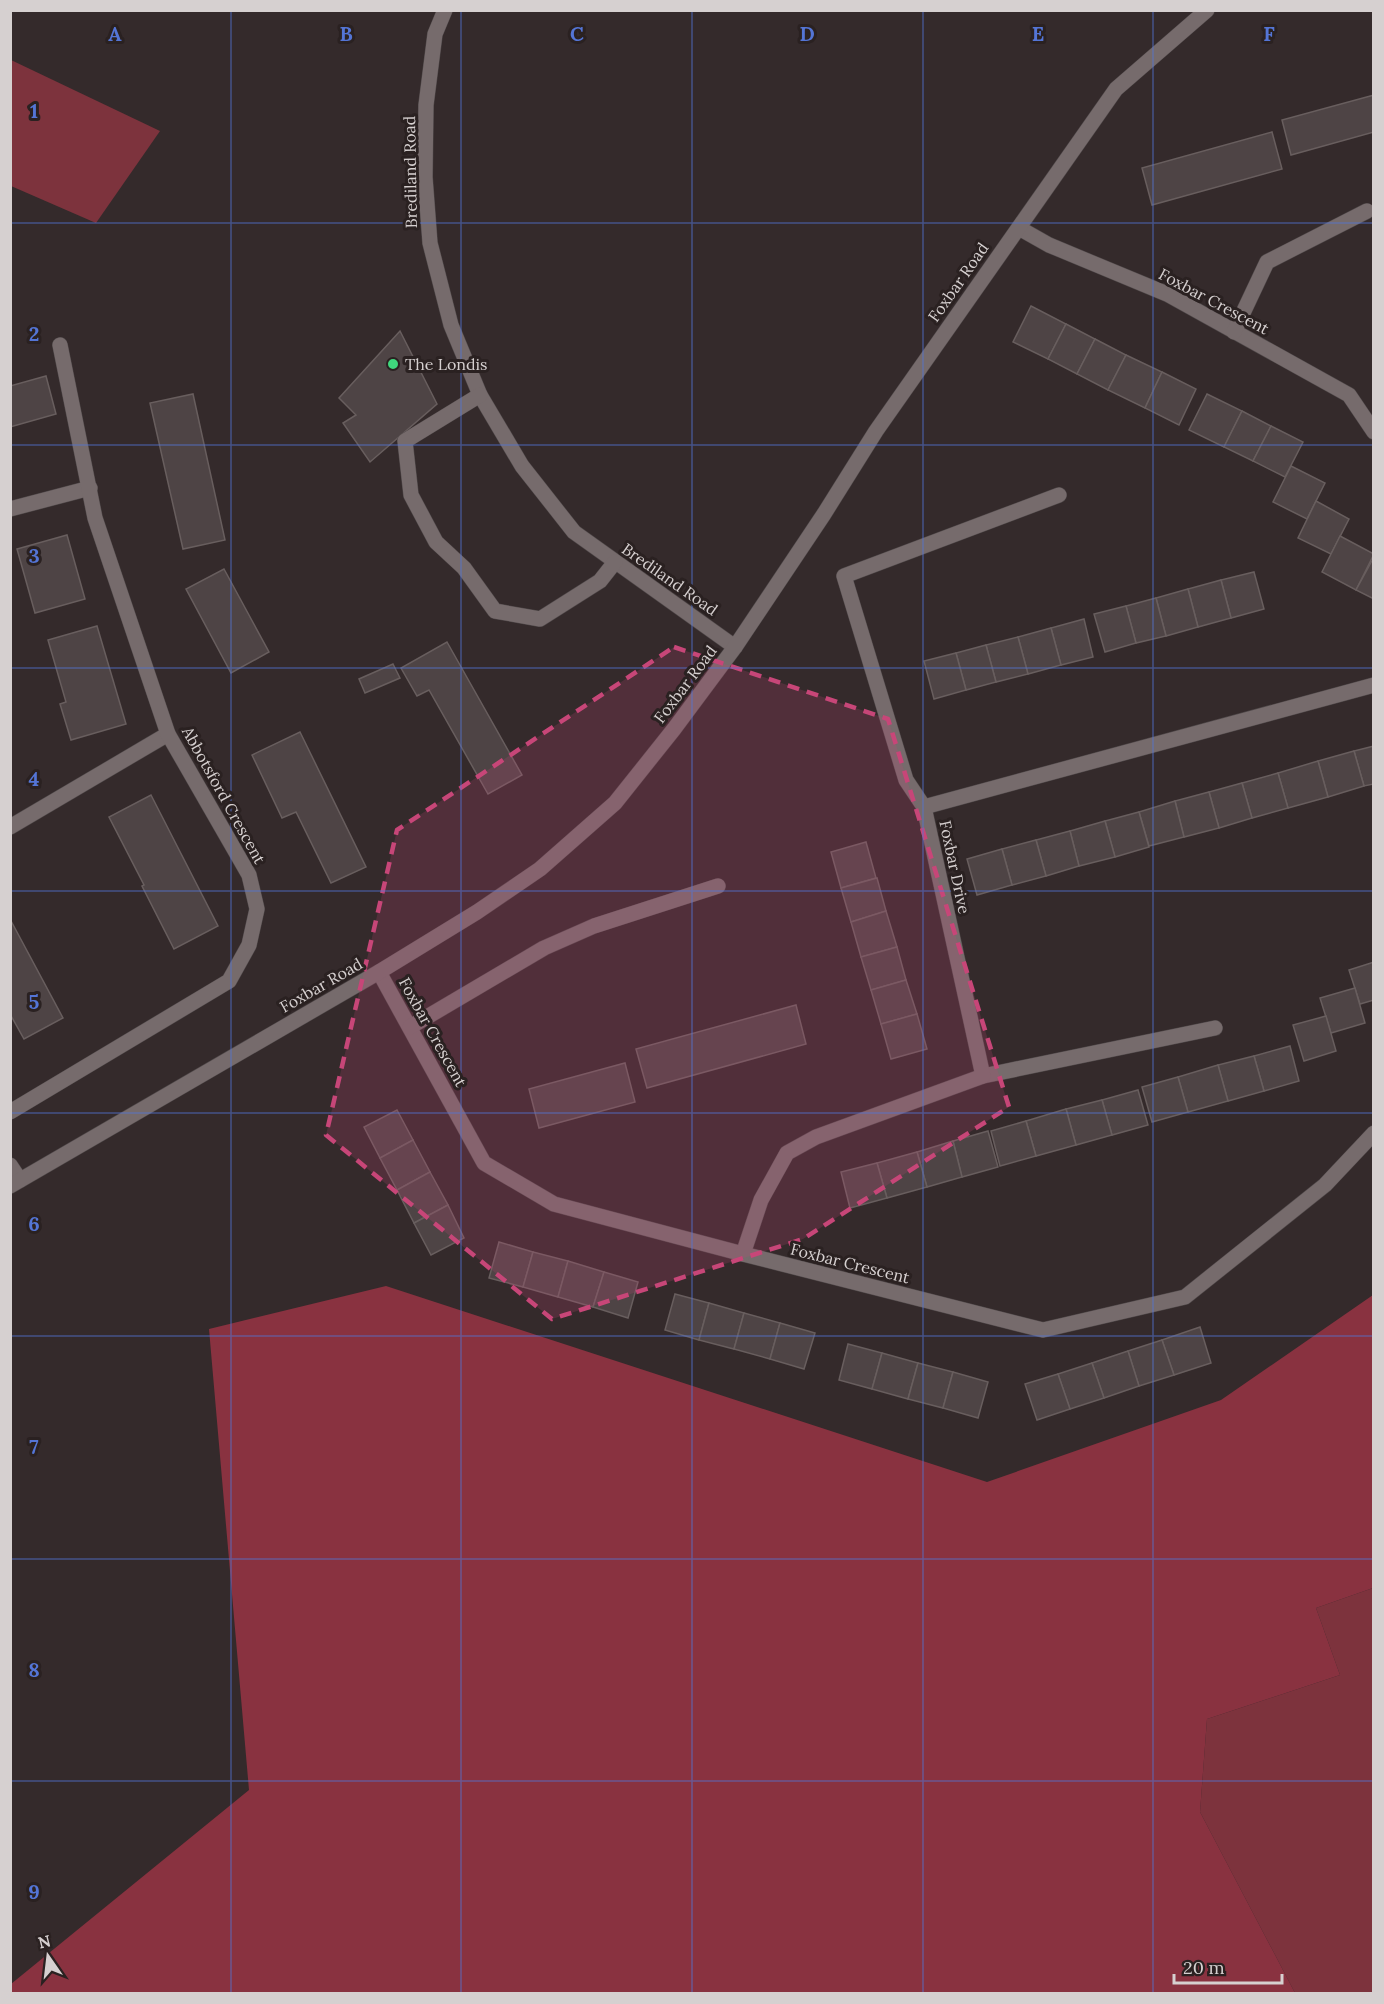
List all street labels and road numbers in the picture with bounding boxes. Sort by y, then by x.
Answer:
street label: Brediland Road [399,115,421,228]
street label: Foxbar Road [923,238,993,325]
street label: Foxbar Crescent [1155,264,1273,339]
street label: Brediland Road [618,539,722,620]
street label: Foxbar Road [649,641,721,727]
street label: Abbotsford Crescent [177,722,270,868]
street label: Foxbar Drive [935,818,975,916]
street label: Foxbar Road [276,953,366,1017]
street label: Foxbar Crescent [395,974,472,1091]
street label: Foxbar Crescent [788,1239,912,1288]

